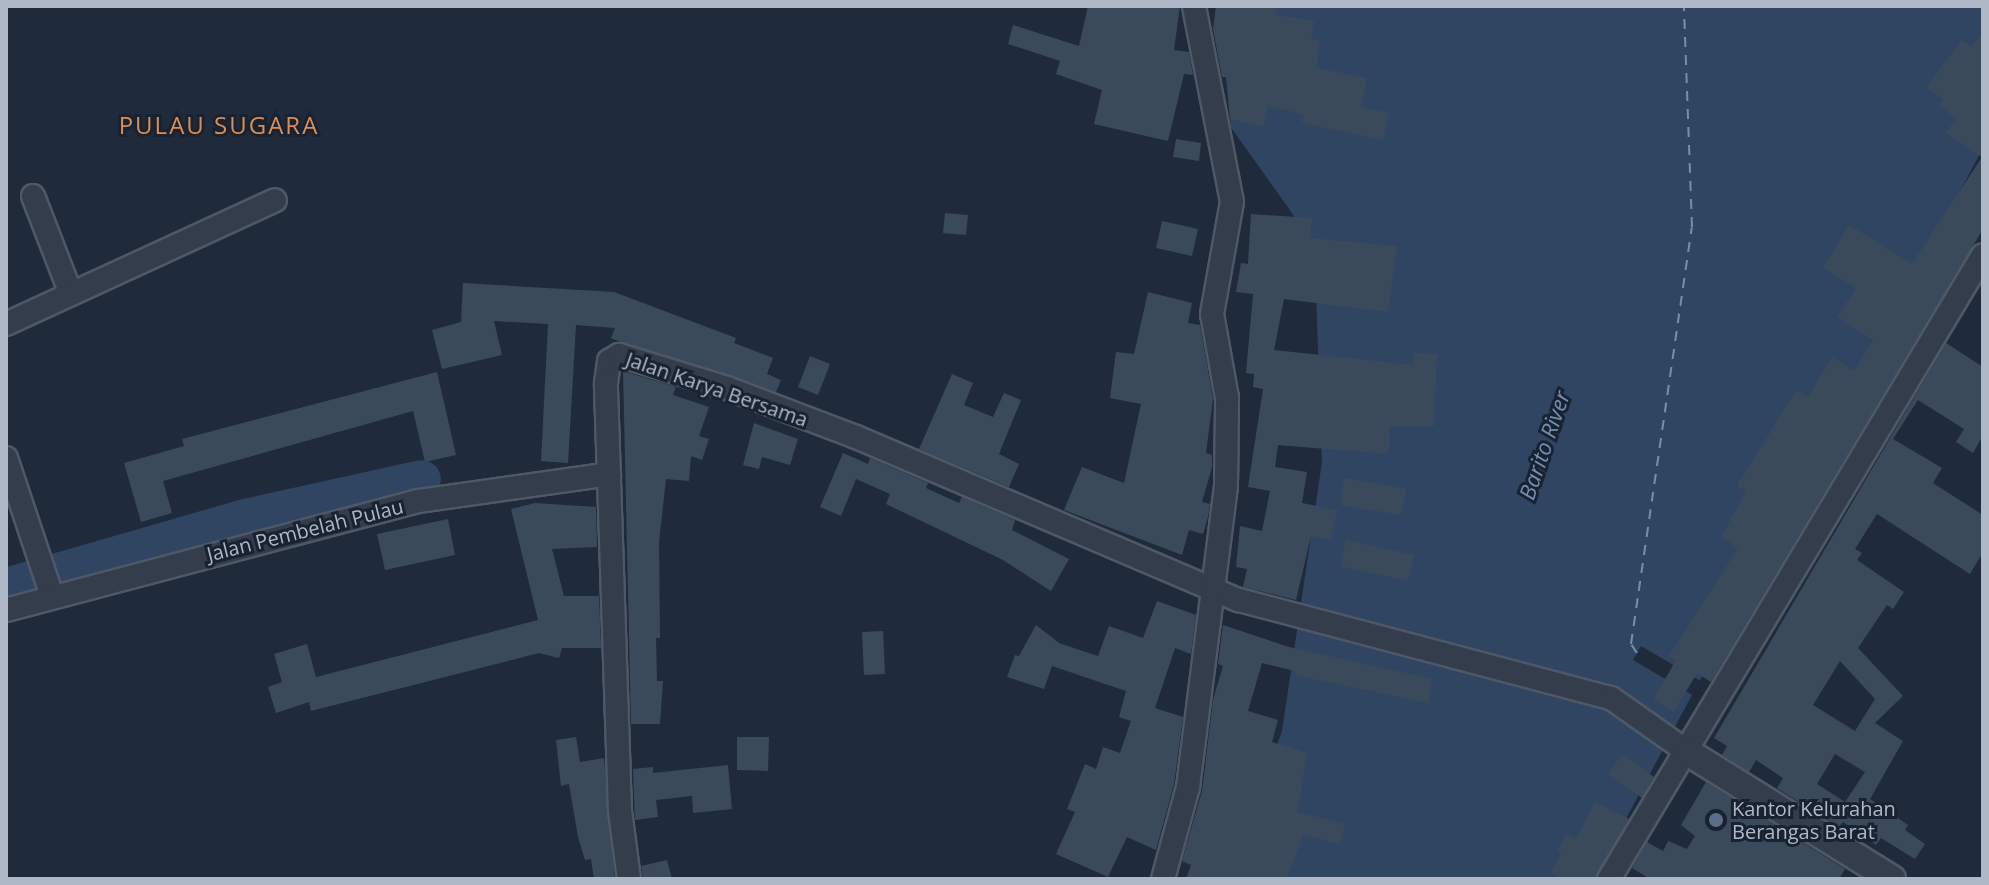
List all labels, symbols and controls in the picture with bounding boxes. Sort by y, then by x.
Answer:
district label: PULAU SUGARA [119,111,319,139]
street label: Jalan Karya Bersama [623,347,811,431]
water label: Barito River [1513,387,1575,503]
street label: Jalan Pembelah Pulau [204,494,406,566]
place label: Kantor Kelurahan Berangas Barat [1732,796,1896,843]
marker: Kantor Kelurahan Berangas Barat [1707,811,1725,829]

